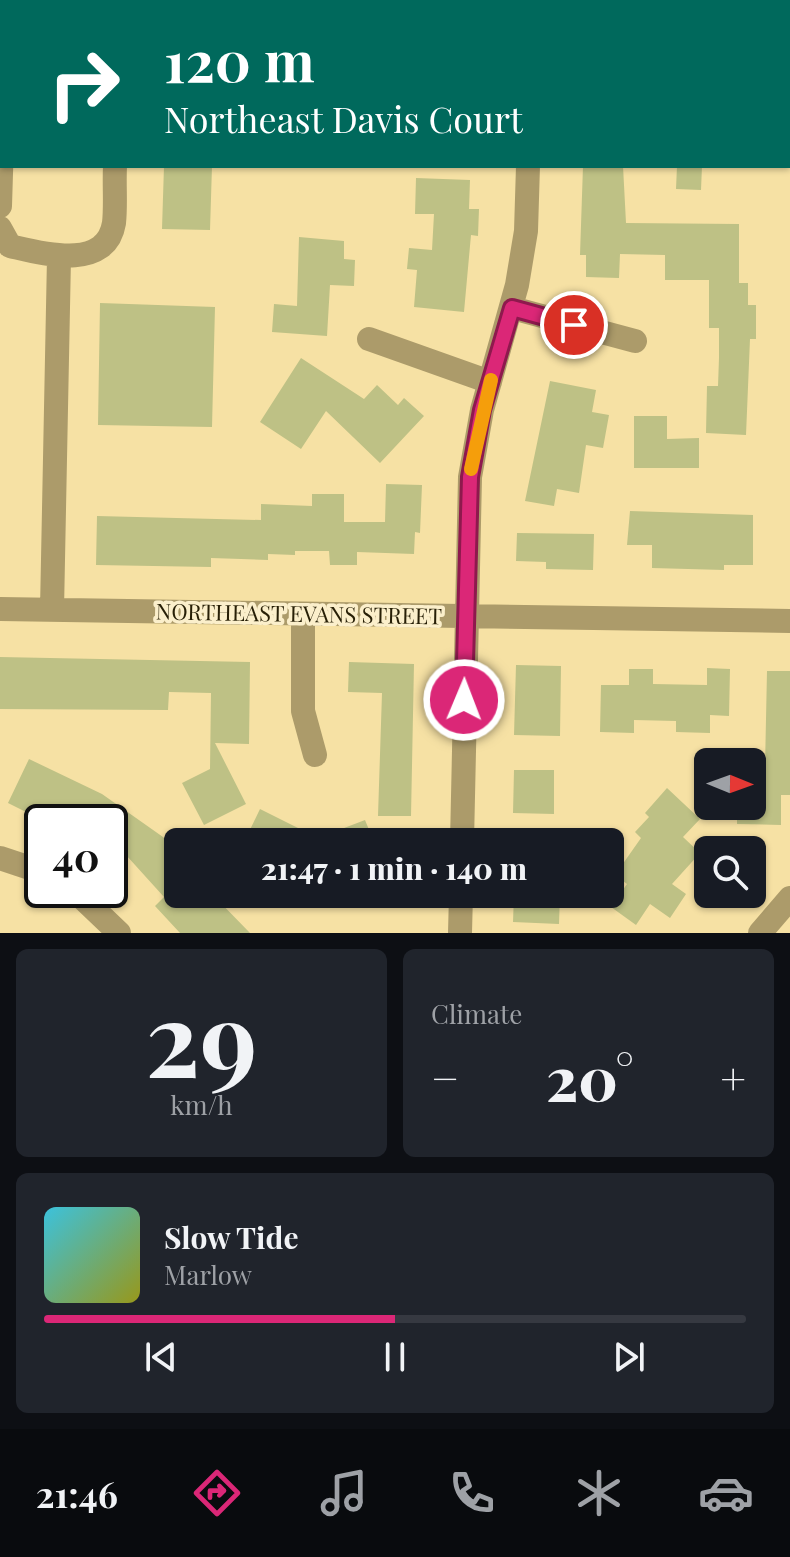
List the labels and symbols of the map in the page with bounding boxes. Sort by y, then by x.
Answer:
pin [540,291,608,359]
street label: NORTHEAST EVANS STREET [156,596,443,631]
position arrow [422,658,506,742]
north arrow [694,748,766,820]
speed limit sign: 40 [24,804,128,908]

